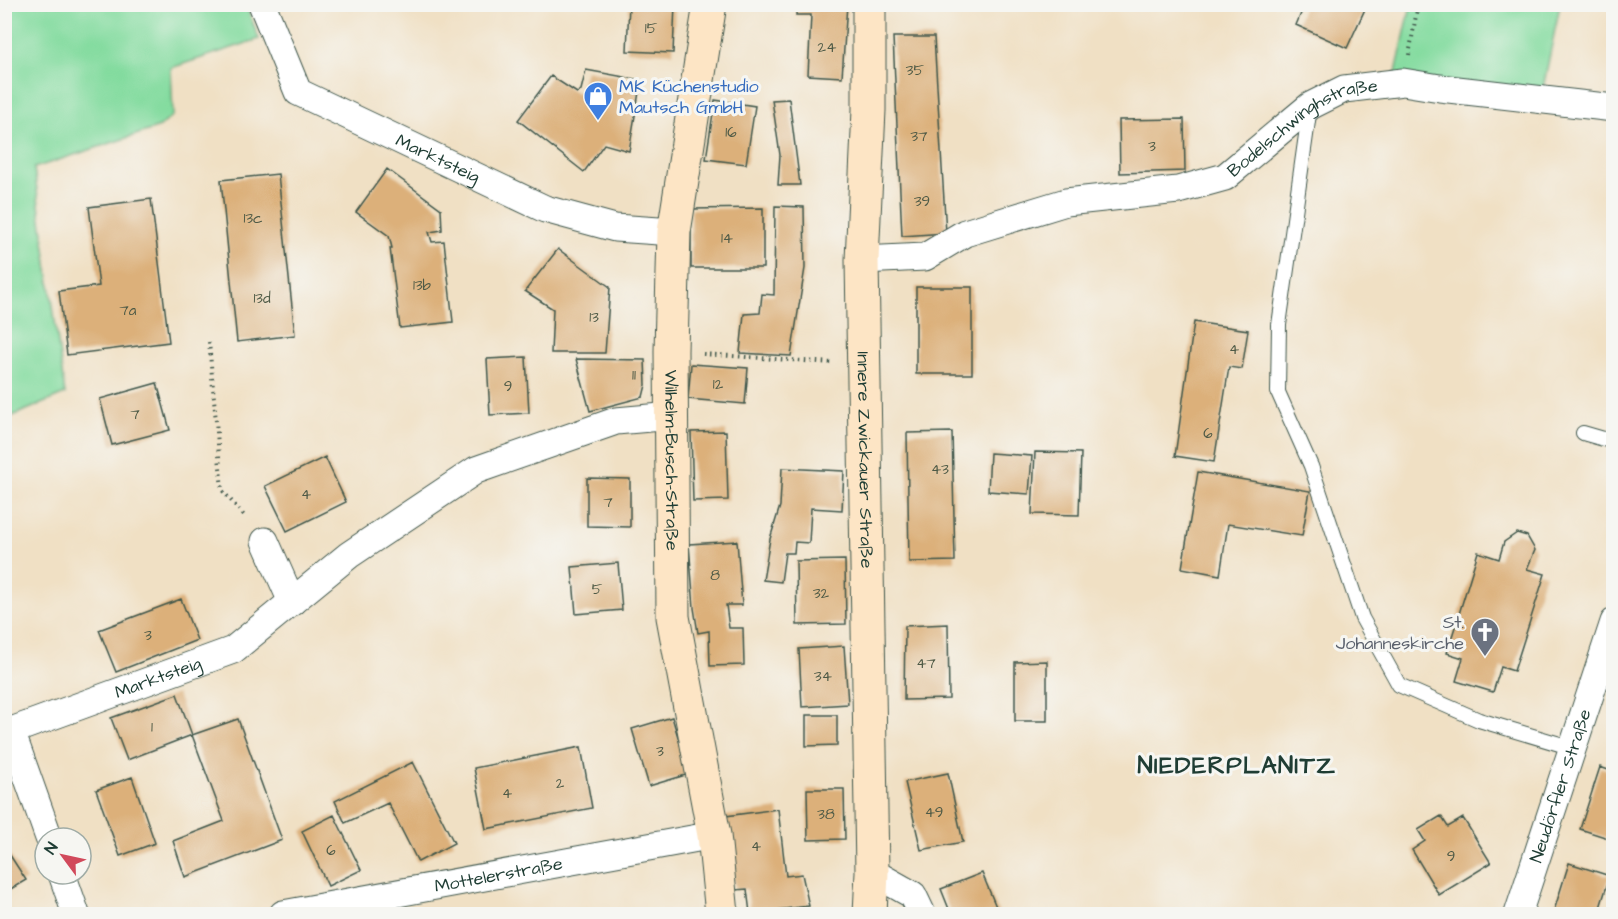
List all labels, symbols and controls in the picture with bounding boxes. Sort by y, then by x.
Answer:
house number: 15 [645,18,658,39]
house number: 24 [818,37,836,58]
house number: 35 [906,60,924,81]
street label: Bodelschwinghstraße [1222,73,1379,183]
place label: MK Küchenstudio Mautsch GmbH [619,74,759,120]
shop icon: MK Küchenstudio Mautsch GmbH [582,80,614,122]
house number: 16 [725,122,737,143]
house number: 37 [911,126,927,147]
street label: Marktsteig [392,128,484,190]
house number: 3 [1148,136,1156,157]
house number: 39 [914,191,930,212]
house number: 13c [243,208,263,229]
house number: 14 [721,228,733,249]
house number: 13b [413,275,432,296]
house number: 13d [253,288,271,309]
house number: 7a [120,300,137,321]
house number: 13 [589,307,599,328]
house number: 4 [1229,339,1239,360]
street label: Innere Zwickauer Straße [850,351,879,569]
house number: 11 [632,365,636,386]
street label: Wilhelm-Busch-Straße [658,370,685,551]
house number: 12 [713,374,724,395]
house number: 9 [504,376,512,397]
house number: 7 [130,404,140,425]
house number: 6 [1203,423,1213,444]
house number: 43 [931,459,949,480]
house number: 4 [301,484,311,505]
house number: 7 [603,492,613,513]
house number: 8 [710,565,720,586]
house number: 5 [592,579,603,600]
house number: 32 [813,583,830,604]
place label: St. Johanneskirche [1336,610,1464,656]
church icon: St. Johanneskirche [1469,616,1501,658]
house number: 3 [144,625,152,646]
street label: Marktsteig [111,651,205,705]
house number: 47 [916,653,936,674]
house number: 34 [814,666,832,687]
street label: Neudörfler Straße [1524,706,1598,866]
house number: 1 [151,717,153,738]
house number: 3 [656,741,664,762]
district label: NIEDERPLANITZ [1137,749,1337,783]
house number: 2 [556,773,565,794]
house number: 4 [502,783,512,804]
house number: 49 [925,802,943,823]
house number: 38 [817,804,835,825]
north arrow [33,826,93,886]
house number: 4 [751,836,761,857]
text: N [39,838,63,859]
house number: 6 [326,840,336,861]
house number: 9 [1447,846,1455,867]
street label: Mottelerstraße [432,851,565,899]

